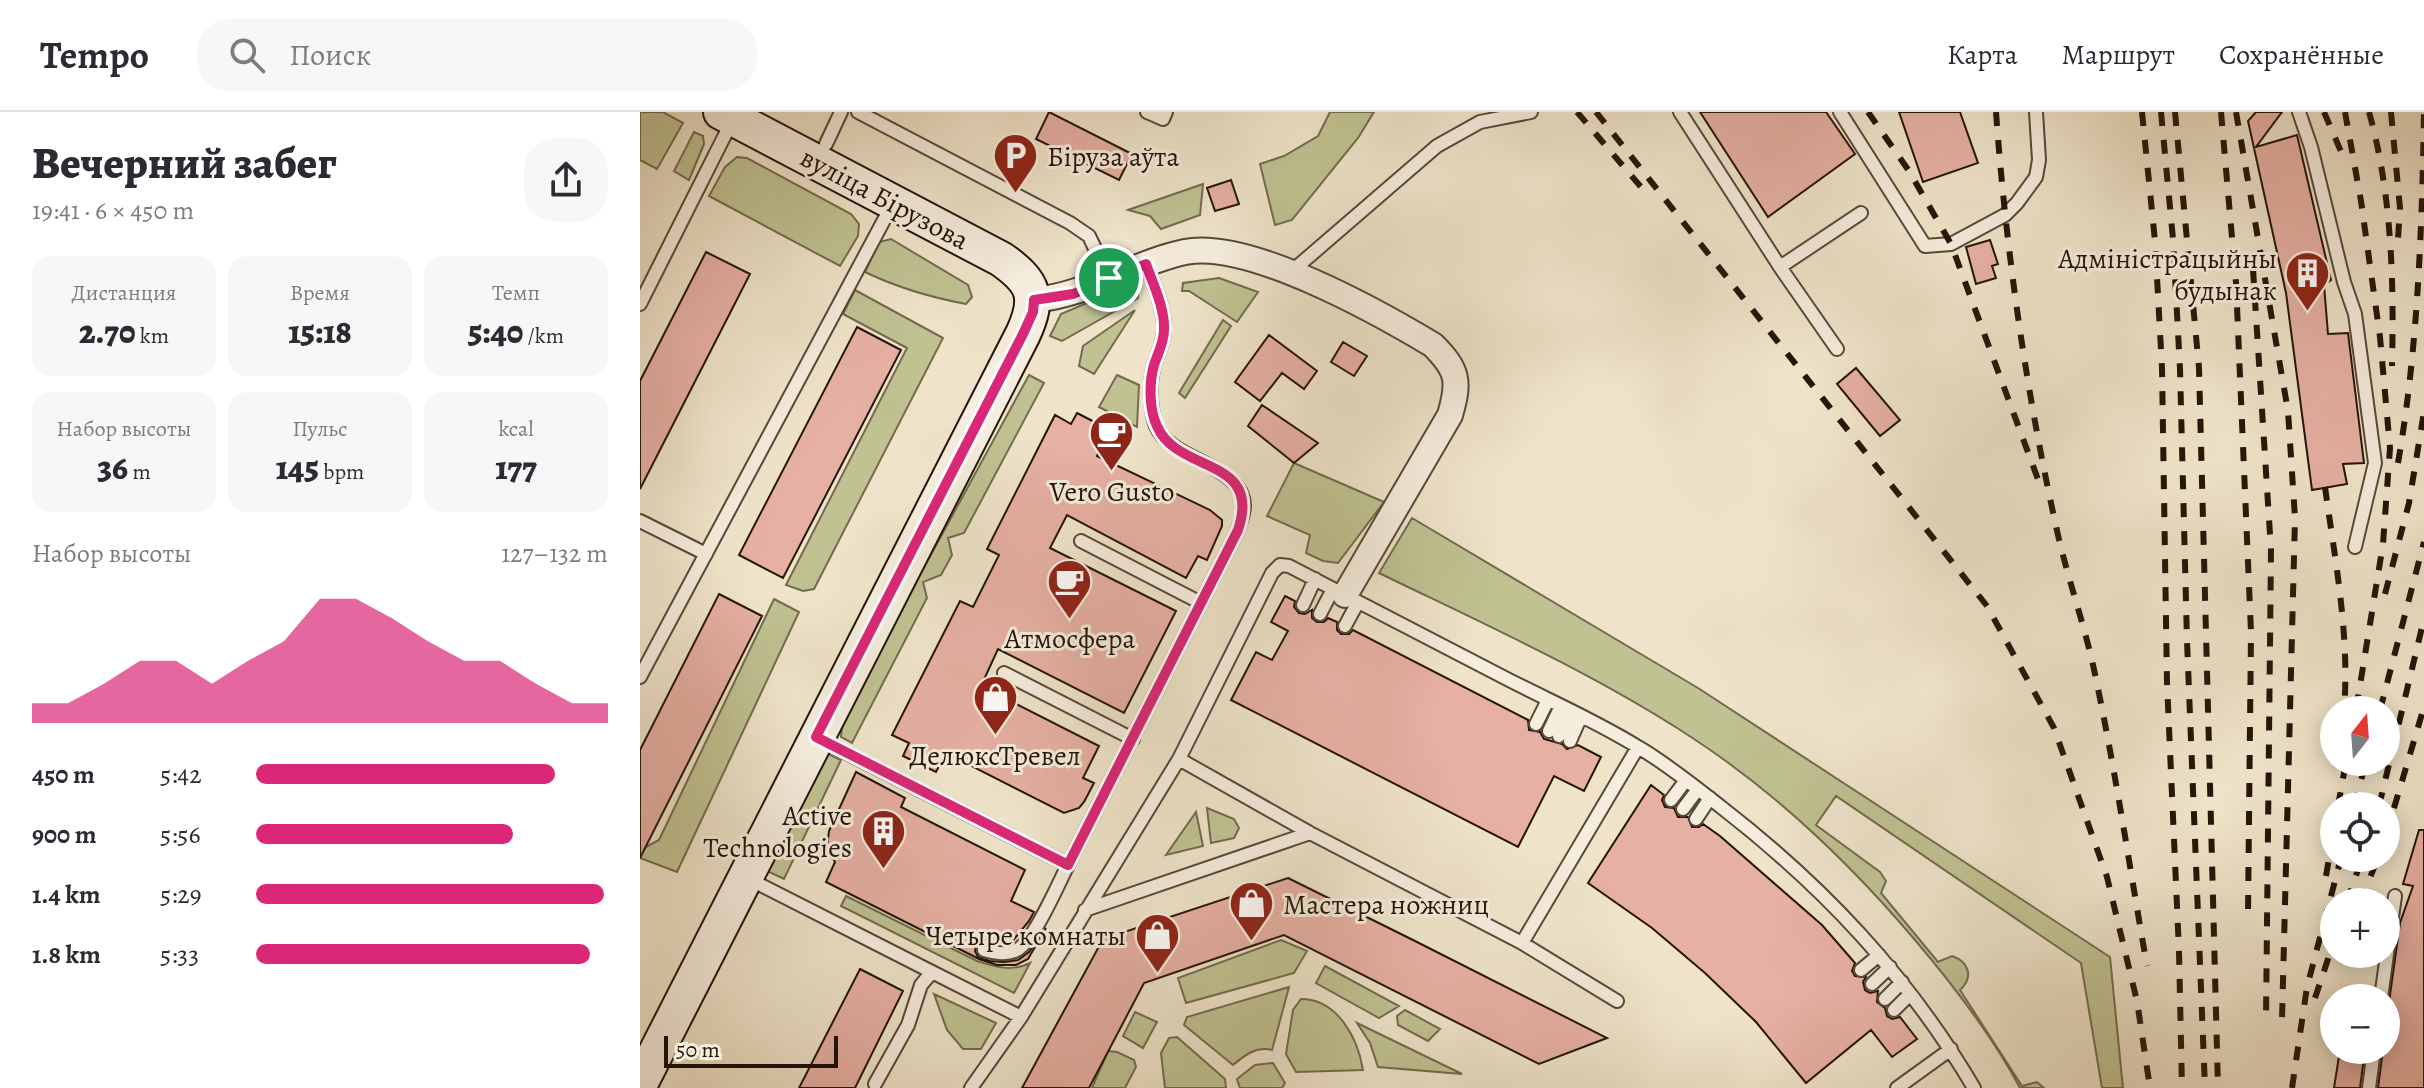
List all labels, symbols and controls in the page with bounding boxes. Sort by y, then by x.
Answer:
search box [197,19,757,91]
text: Tempo [40,29,149,81]
icon: search [225,33,269,77]
text: Поиск [289,35,371,75]
text: Карта [1947,36,2018,74]
text: Маршрут [2062,36,2175,74]
text: Сохранённые [2219,36,2384,74]
parking icon: Біруза аўта [992,132,1040,195]
text: Вечерний забег [32,133,337,193]
button: share [524,138,608,222]
place label: Біруза аўта [1047,138,1180,176]
street label: вуліца Бірузова [794,139,976,259]
text: 19:41 · 6 × 450 m [32,193,194,228]
place label: Адміністрацыйны будынак [2057,240,2277,310]
pin [1075,244,1143,312]
building icon: Адміністрацыйны будынак [2284,250,2332,313]
icon: arrive [1087,256,1131,300]
text: Дистанция [72,278,176,308]
text: Время [290,278,350,308]
text: Темп [492,278,540,308]
text: 2.70 [79,308,135,355]
text: 15:18 [288,308,352,355]
text: 5:40 [468,308,523,355]
text: km [135,321,169,351]
text: /km [523,321,564,351]
cafe icon: Vero Gusto [1088,410,1136,473]
text: Набор высоты [57,414,191,444]
text: Пульс [292,414,348,444]
text: kcal [498,414,534,444]
text: 36 [97,444,128,491]
text: 145 [276,444,319,491]
text: 177 [495,444,537,491]
text: m [128,457,151,487]
text: bpm [319,457,364,487]
place label: Vero Gusto [1048,473,1175,511]
text: Набор высоты [32,536,191,571]
text: 127–132 m [501,536,608,571]
cafe icon: Атмосфера [1046,557,1094,620]
place label: Атмосфера [1004,620,1136,658]
shop icon: ДелюксТревел [971,674,1019,737]
north arrow [2320,696,2400,776]
map controls [2320,696,2400,1064]
place label: ДелюксТревел [909,737,1081,775]
text: 450 m [32,757,95,792]
text: 5:42 [160,757,202,792]
button: locate [2320,792,2400,872]
place label: Active Technologies [703,797,852,867]
building icon: Active Technologies [859,807,907,870]
text: 900 m [32,817,97,852]
text: 5:56 [160,817,201,852]
text: 1.4 km [32,877,100,912]
text: 5:29 [160,877,202,912]
shop icon: Мастера ножниц [1228,880,1276,943]
place label: Мастера ножниц [1283,886,1489,924]
button: + [2320,888,2400,968]
shop icon: Четыре комнаты [1133,911,1181,974]
place label: Четыре комнаты [926,917,1126,955]
text: 1.8 km [32,937,101,972]
text: 5:33 [160,937,199,972]
button: − [2320,984,2400,1064]
scale bar [664,1032,838,1068]
text: 50 m [676,1035,720,1065]

